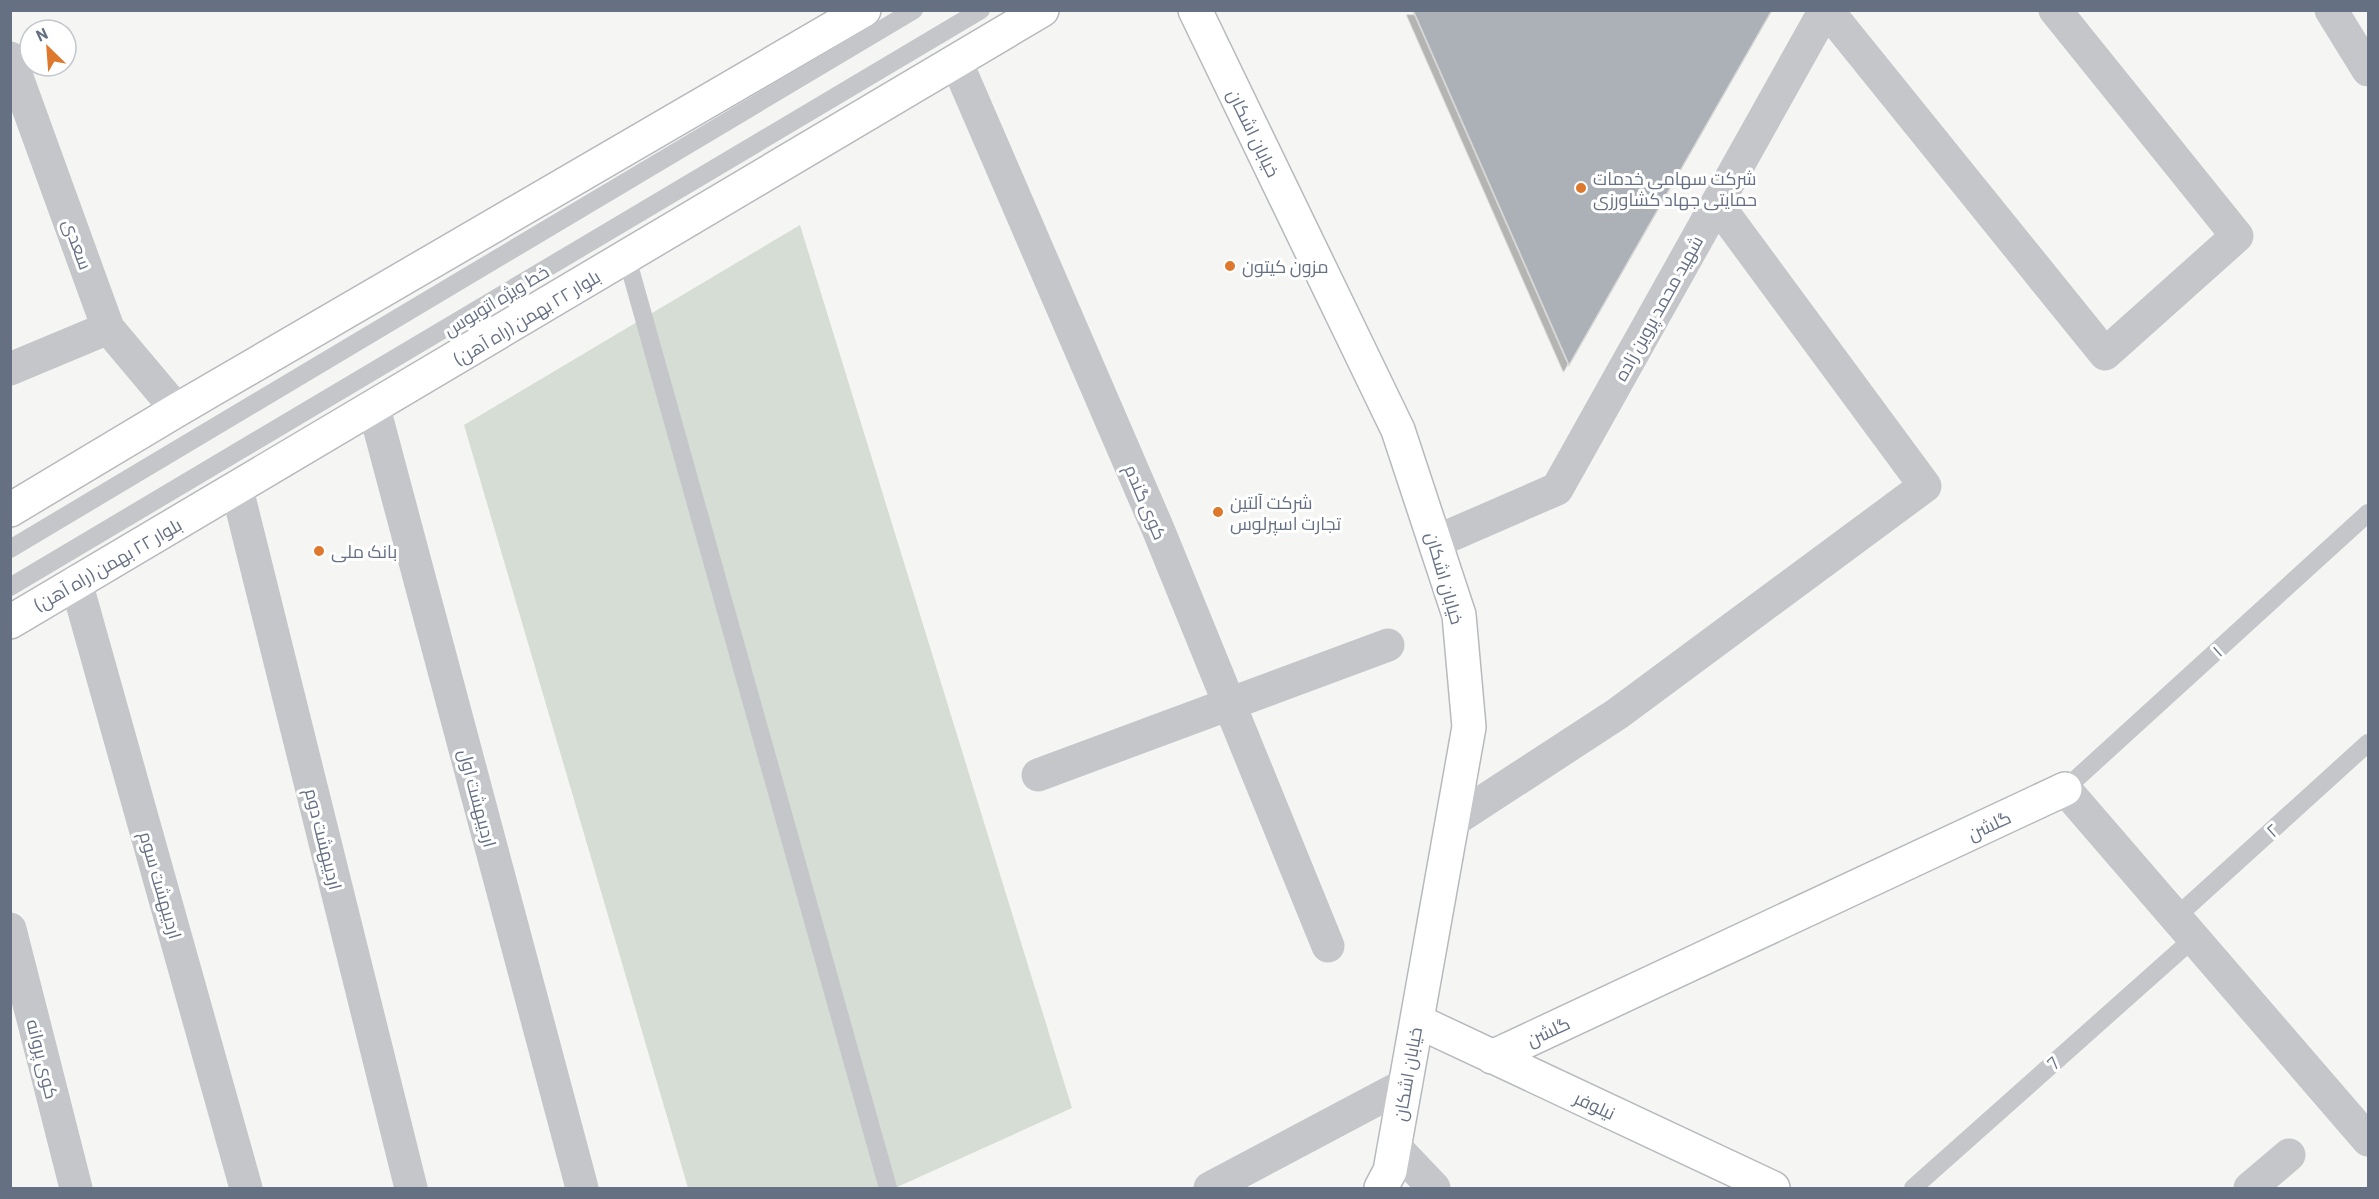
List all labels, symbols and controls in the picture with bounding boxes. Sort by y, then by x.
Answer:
north arrow [18,18,78,78]
text: N [33,23,50,45]
street label: خیابان اشکان [1222,85,1285,181]
place label: شرکت سهامی خدمات حمایتی جهاد کشاورزی [1593,167,1757,211]
marker: شرکت سهامی خدمات حمایتی جهاد کشاورزی [1574,181,1588,195]
street label: سعدی [58,216,97,273]
street label: شهید محمد پروین زاده [1609,231,1709,386]
place label: مزون کیتون [1242,255,1329,278]
marker: مزون کیتون [1223,259,1237,273]
street label: خط ویژه اتوبوس [439,260,553,341]
street label: بلوار ۲۲ بهمن (راه آهن) [449,265,604,371]
street label: کوی گندم [1118,461,1172,544]
place label: شرکت آلتین تجارت اسپرلوس [1230,491,1341,536]
marker: شرکت آلتین تجارت اسپرلوس [1211,505,1225,519]
street label: بلوار ۲۲ بهمن (راه آهن) [30,513,186,616]
street label: خیابان اشکان [1420,529,1469,627]
place label: بانک ملی [331,540,397,563]
marker: بانک ملی [312,544,326,558]
street label: ۱ [2208,641,2226,661]
street label: اردیبهشت اول [453,747,502,850]
street label: اردیبهشت دوم [299,786,347,893]
street label: گلشن [1964,805,2015,845]
street label: ۲ [2261,819,2283,841]
street label: اردیبهشت سوم [133,829,187,942]
street label: گلشن [1523,1011,1574,1051]
street label: کوی پروانه [21,1017,64,1102]
street label: خیابان اشکان [1388,1025,1427,1123]
street label: 7 [2042,1052,2064,1074]
street label: نیلوفر [1570,1086,1619,1125]

